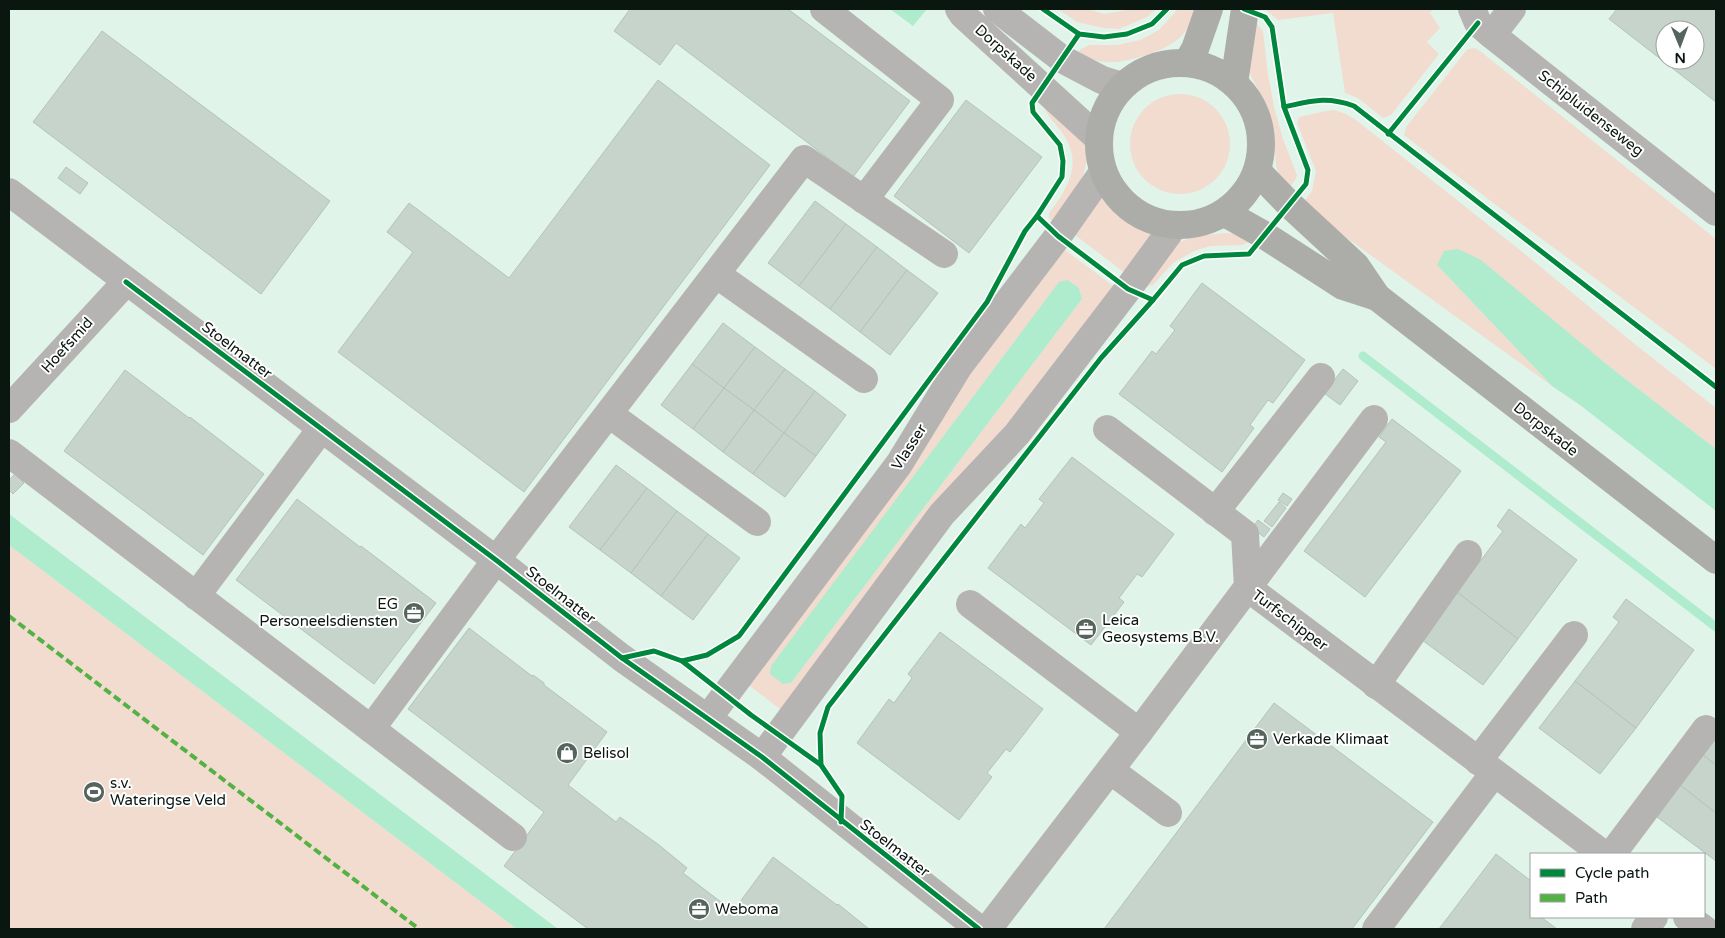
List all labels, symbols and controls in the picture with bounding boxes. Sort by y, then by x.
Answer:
north arrow [1655,20,1705,70]
street label: Dorpskade [971,21,1041,85]
text: N [1674,49,1686,66]
street label: Schipluidenseweg [1535,66,1647,160]
street label: Hoefsmid [37,313,97,377]
street label: Stoelmatter [198,318,276,382]
street label: Dorpskade [1510,398,1582,460]
street label: Vlasser [888,420,931,473]
street label: Stoelmatter [523,562,600,628]
street label: Turfschipper [1249,586,1332,654]
place label: EG Personeelsdiensten [259,595,398,630]
office icon: EG Personeelsdiensten [402,601,426,625]
place label: Leica Geosystems B.V. [1102,611,1219,646]
office icon: Leica Geosystems B.V. [1074,617,1098,641]
office icon: Verkade Klimaat [1245,727,1269,751]
place label: Verkade Klimaat [1273,730,1389,748]
shop icon: Belisol [555,741,579,765]
place label: Belisol [583,744,629,762]
place label: s.v. Wateringse Veld [110,774,226,809]
sports icon: s.v. Wateringse Veld [82,780,106,804]
street label: Stoelmatter [857,815,934,881]
legend [1530,853,1705,918]
text: Cycle path [1575,864,1649,882]
text: Path [1575,889,1608,907]
office icon: Weboma [687,897,711,921]
place label: Weboma [715,900,779,918]

